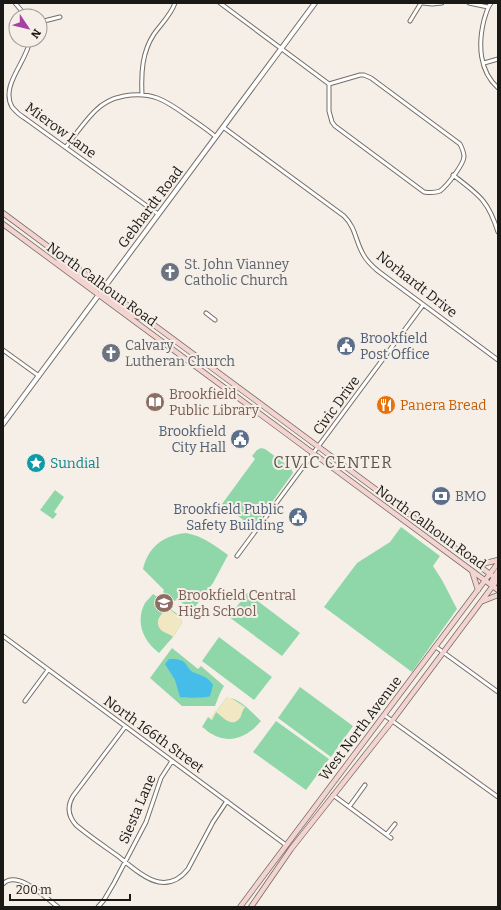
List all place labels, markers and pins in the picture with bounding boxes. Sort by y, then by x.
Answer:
place label: St. John Vianney Catholic Church [184,256,290,289]
church icon: St. John Vianney Catholic Church [159,261,181,283]
place label: Brookfield Post Office [360,330,430,363]
public building icon: Brookfield Post Office [335,335,357,357]
place label: Calvary Lutheran Church [125,337,235,370]
church icon: Calvary Lutheran Church [100,342,122,364]
place label: Brookfield Public Library [169,386,260,419]
library icon: Brookfield Public Library [144,391,166,413]
restaurant icon: Panera Bread [375,394,397,416]
place label: Panera Bread [400,397,487,414]
place label: Brookfield City Hall [158,423,226,456]
public building icon: Brookfield City Hall [229,428,251,450]
place icon: Sundial [25,452,47,474]
place label: Sundial [50,455,100,472]
bank icon: BMO [430,485,452,507]
place label: BMO [455,488,487,505]
place label: Brookfield Public Safety Building [173,501,284,534]
public building icon: Brookfield Public Safety Building [287,506,309,528]
place label: Brookfield Central High School [178,587,296,620]
school or university icon: Brookfield Central High School [153,592,175,614]

